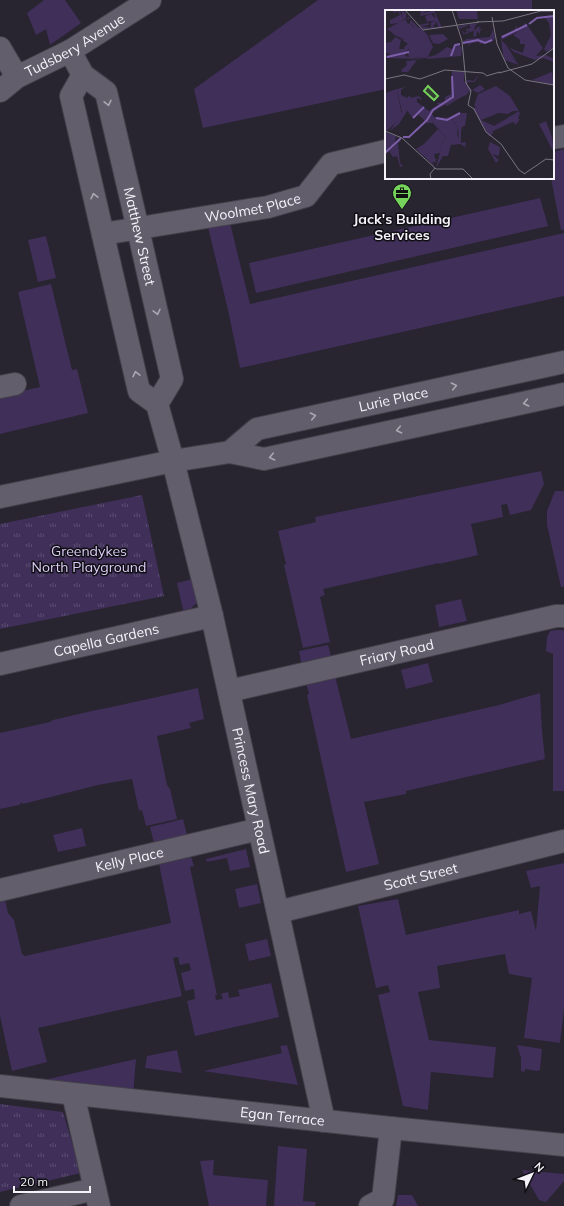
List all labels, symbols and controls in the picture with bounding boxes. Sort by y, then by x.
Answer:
street label: Tudsbery Avenue [22,9,128,81]
inset map [385,10,554,179]
one-way arrow [104,100,112,106]
office icon: Jack's Building Services [391,182,413,210]
street label: Matthew Street [120,185,160,287]
street label: Woolmet Place [203,189,303,226]
one-way arrow [90,193,98,199]
place label: Jack's Building Services [353,210,451,244]
one-way arrow [152,308,160,315]
one-way arrow [132,371,140,377]
one-way arrow [451,382,457,390]
street label: Lurie Place [357,383,430,416]
one-way arrow [523,398,529,406]
one-way arrow [310,413,317,421]
one-way arrow [396,425,402,433]
one-way arrow [269,452,275,460]
park label: Greendykes North Playground [32,542,146,576]
street label: Capella Gardens [52,619,161,661]
street label: Friary Road [358,635,435,670]
street label: Princess Mary Road [228,726,273,856]
street label: Kelly Place [94,843,165,876]
street label: Scott Street [382,859,460,894]
street label: Egan Terrace [239,1103,326,1130]
north arrow [512,1154,552,1194]
text: N [531,1159,547,1175]
scale bar [14,1168,90,1194]
text: 20 m [20,1174,48,1189]

